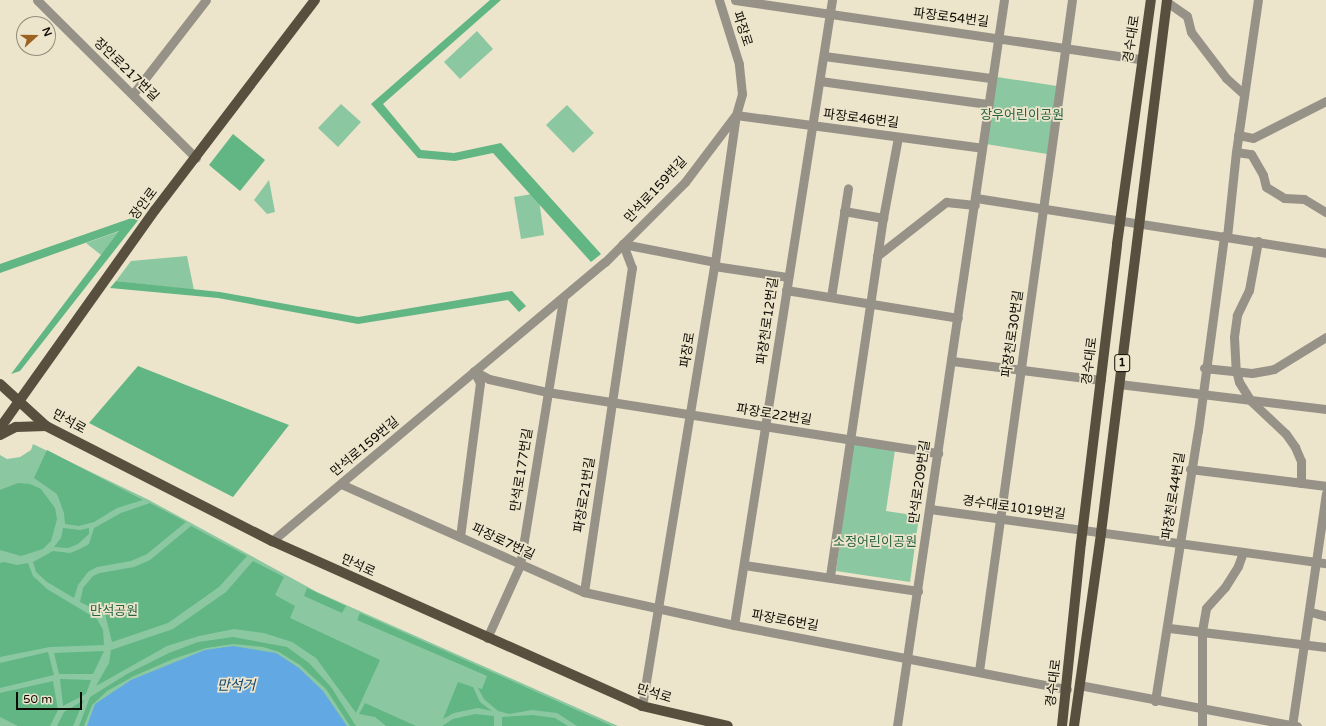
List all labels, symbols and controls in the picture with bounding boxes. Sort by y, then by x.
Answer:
street label: 파장로54번길 [912,6,990,30]
street label: 파장로 [729,10,755,48]
street label: 경수대로 [1121,14,1143,64]
north arrow [16,16,56,56]
text: N [39,25,54,38]
street label: 장안로217번길 [90,35,162,105]
street label: 파장로46번길 [822,107,900,131]
park label: 장우어린이공원 [980,107,1064,123]
street label: 만석로159번길 [622,154,690,226]
street label: 장안로 [127,185,161,223]
street label: 파장천로12번길 [754,276,782,366]
street label: 파장천로30번길 [999,289,1027,379]
street label: 파장로 [677,331,699,369]
street label: 경수대로 [1079,336,1101,386]
road number: 1 [1114,353,1130,373]
street label: 파장로22번길 [735,401,813,429]
street label: 만석로 [50,406,88,438]
street label: 만석로159번길 [328,414,402,480]
street label: 만석로177번길 [508,427,536,513]
street label: 만석로209번길 [906,439,934,525]
street label: 파장천로44번길 [1159,451,1189,541]
street label: 파장로21번길 [571,456,599,534]
street label: 경수대로1019번길 [961,493,1067,523]
street label: 파장로7번길 [469,521,537,563]
park label: 소정어린이공원 [833,534,917,550]
street label: 만석로 [338,552,378,580]
park label: 만석공원 [90,603,138,619]
street label: 파장로6번길 [750,607,820,635]
street label: 경수대로 [1043,658,1065,708]
water label: 만석거 [217,678,255,694]
street label: 만석로 [635,681,673,707]
scale bar [18,684,84,710]
text: 50 m [23,692,52,706]

